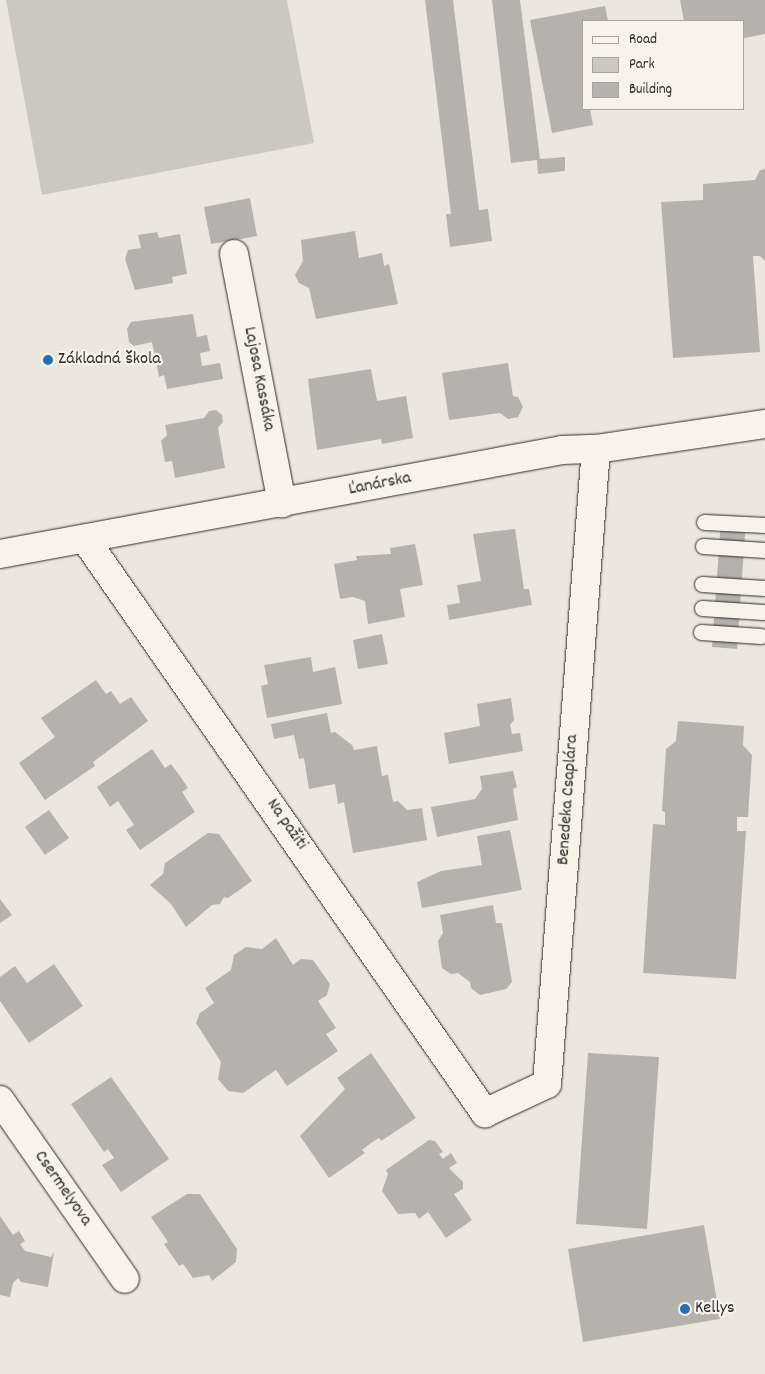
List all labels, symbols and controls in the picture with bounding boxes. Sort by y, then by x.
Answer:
legend [582,20,745,110]
text: Road [629,29,657,51]
text: Park [629,54,655,76]
text: Building [629,79,672,101]
street label: Lajosa Kassáka [237,325,279,433]
place label: Základná škola [58,349,161,371]
marker: Základná škola [42,354,54,366]
street label: Ľanárska [347,468,413,502]
street label: Benedeka Csaplára [554,734,584,866]
street label: Na pažiti [261,795,311,855]
street label: Csermelyova [28,1147,96,1231]
place label: Kellys [695,1298,735,1320]
marker: Kellys [679,1303,691,1315]

